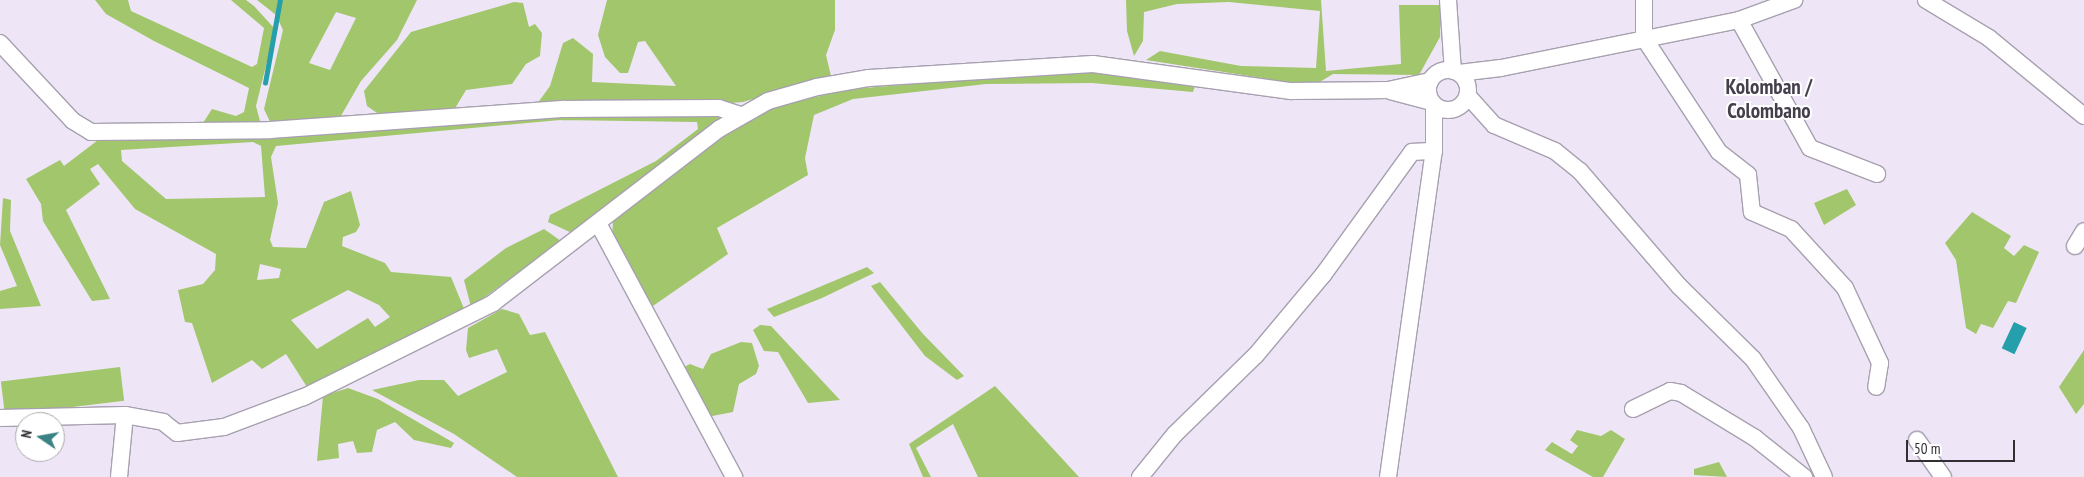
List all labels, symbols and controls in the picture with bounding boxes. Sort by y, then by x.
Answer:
district label: Kolomban / Colombano [1726,74,1812,124]
north arrow [15,412,65,462]
text: N [17,429,36,440]
scale bar [1909,430,2018,462]
text: 50 m [1914,439,1940,458]

